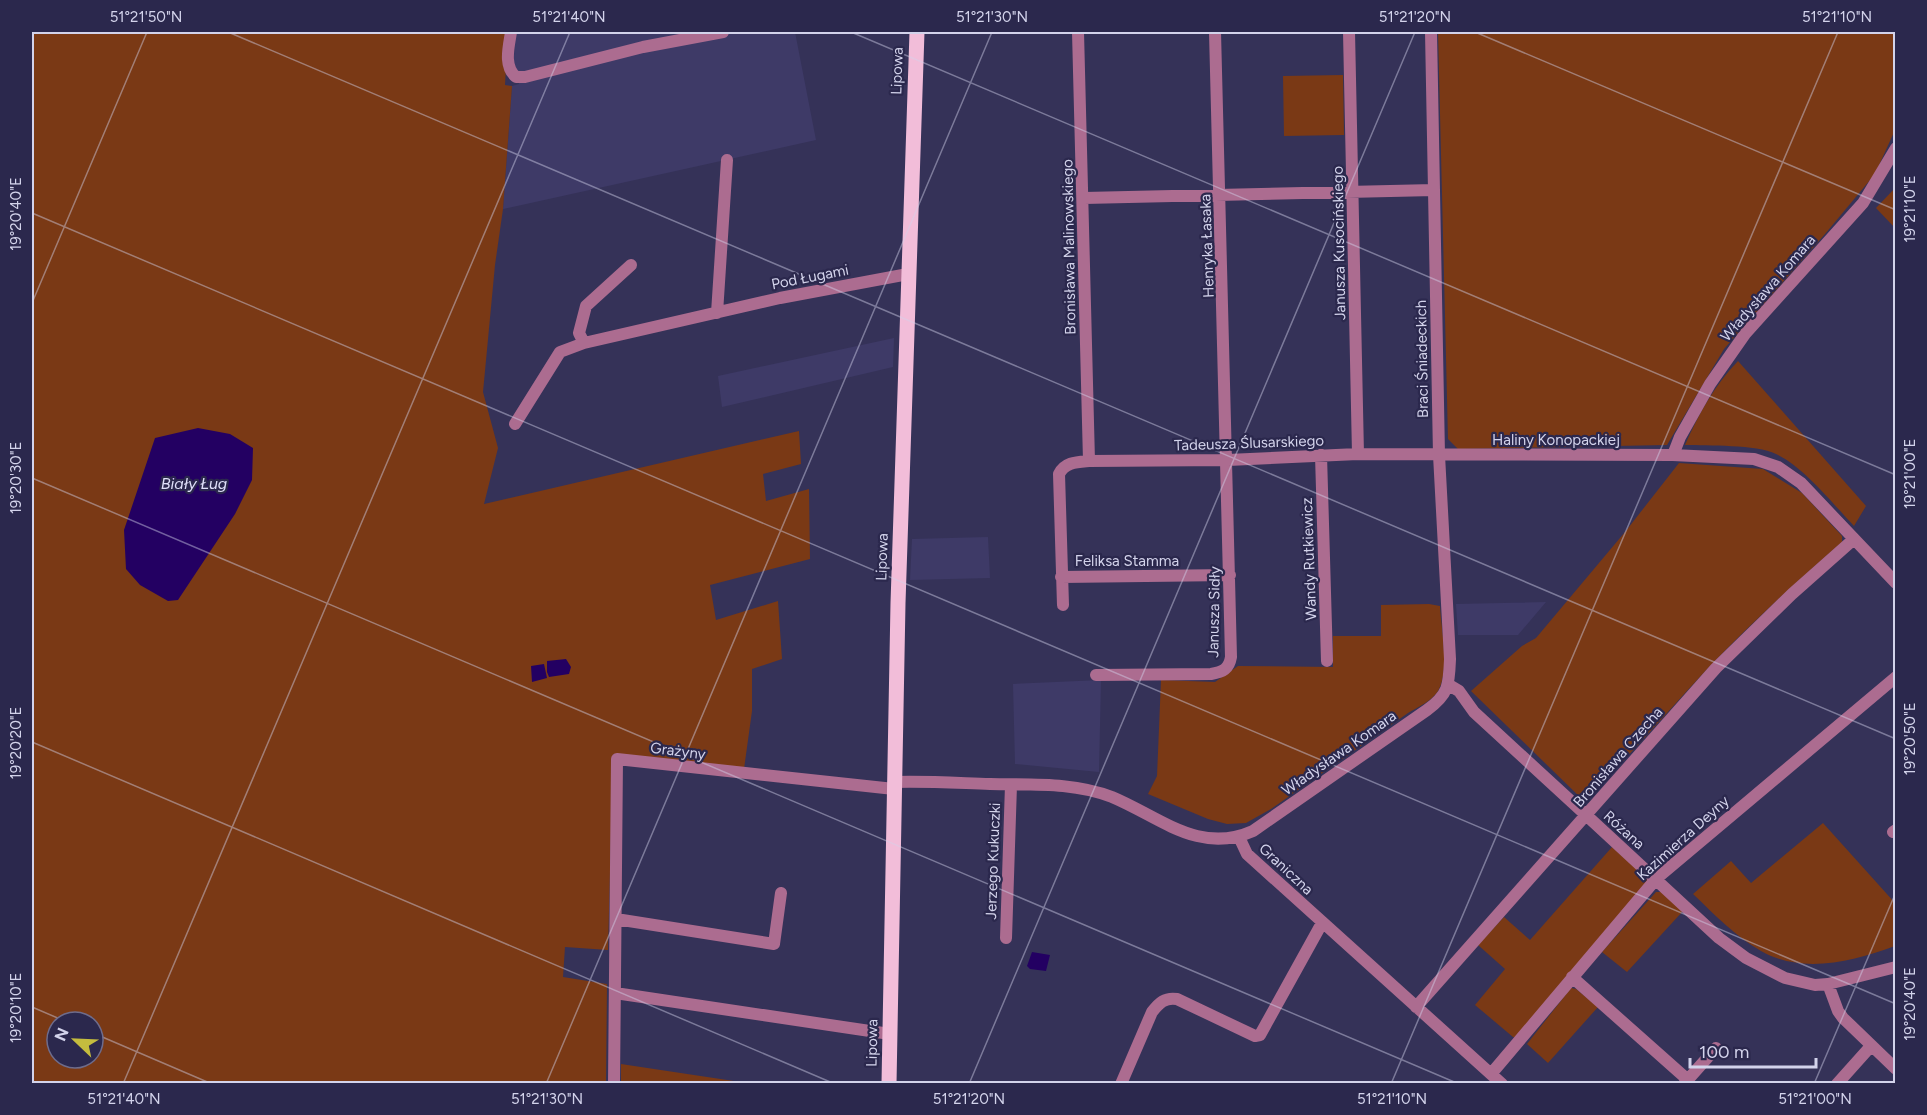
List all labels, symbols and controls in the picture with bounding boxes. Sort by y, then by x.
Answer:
text: 51°21'50"N [110,8,182,26]
text: 51°21'40"N [532,8,606,26]
text: 51°21'30"N [956,8,1028,26]
text: 51°21'20"N [1379,8,1451,26]
text: 51°21'10"N [1802,8,1872,26]
street label: Lipowa [887,47,907,95]
street label: Bronisława Malinowskiego [1058,159,1080,335]
street label: Janusza Kusocińskiego [1329,165,1349,320]
text: 19°21'10"E [1901,175,1919,243]
text: 19°20'40"E [7,177,25,251]
street label: Henryka Łasaka [1196,194,1218,298]
street label: Władysława Komara [1717,231,1819,345]
street label: Pod Ługami [770,261,850,293]
street label: Braci Śniadeckich [1412,300,1432,418]
street label: Tadeusza Ślusarskiego [1174,431,1325,455]
street label: Haliny Konopackiej [1492,431,1620,449]
text: 19°21'00"E [1901,439,1919,509]
text: 19°20'30"E [7,442,25,514]
water label: Biały Ług [161,474,227,493]
street label: Wandy Rutkiewicz [1298,497,1320,621]
street label: Lipowa [872,533,892,581]
street label: Feliksa Stamma [1075,552,1179,570]
street label: Janusza Sidły [1204,566,1224,658]
text: 19°20'50"E [1901,702,1919,776]
street label: Bronisława Czecha [1570,703,1666,811]
text: 19°20'20"E [7,707,25,779]
street label: Władysława Komara [1278,707,1400,799]
street label: Grażyny [649,739,707,763]
street label: Kazimierza Deyny [1633,792,1733,884]
street label: Jerzego Kukuczki [982,802,1004,920]
street label: Różana [1600,807,1648,853]
street label: Graniczna [1255,839,1317,899]
text: 19°20'40"E [1901,967,1919,1041]
text: 19°20'10"E [7,973,25,1043]
north arrow [45,1010,105,1070]
street label: Lipowa [863,1019,881,1067]
text: N [50,1025,73,1044]
scale bar [1690,1031,1816,1069]
text: 100 m [1699,1041,1749,1063]
text: 51°21'40"N [87,1090,161,1108]
text: 51°21'30"N [511,1090,583,1108]
text: 51°21'20"N [933,1090,1005,1108]
text: 51°21'10"N [1357,1090,1427,1108]
text: 51°21'00"N [1778,1090,1852,1108]

